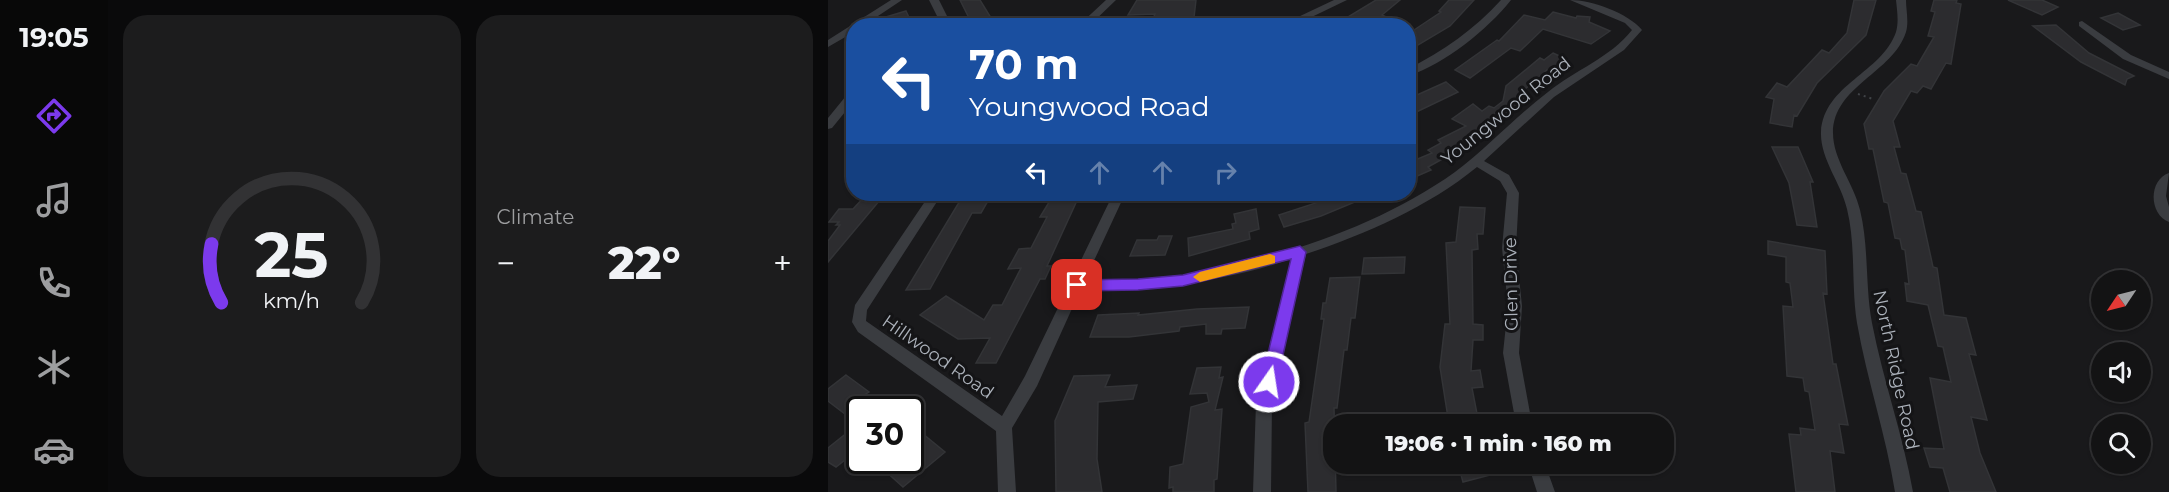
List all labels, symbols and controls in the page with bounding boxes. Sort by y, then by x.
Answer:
text: 19:05 [19,21,89,54]
text: 70 m [969,38,1079,90]
icon: left [870,42,948,120]
street label: Youngwood Road [1437,52,1575,170]
text: Youngwood Road [969,90,1210,123]
icon: directions [33,95,75,137]
icon: left [1020,156,1053,189]
icon: ahead [1083,156,1116,189]
icon: ahead [1146,156,1179,189]
icon: right [1209,156,1242,189]
icon: music [33,179,75,221]
text: Climate [497,205,574,229]
text: 25 [255,217,329,293]
text: 22° [608,235,681,290]
street label: Glen Drive [1499,237,1523,331]
text: − [497,243,515,283]
text: + [773,243,792,283]
pin [1051,259,1102,310]
icon: phone [33,262,75,304]
icon: arrive [1060,268,1093,301]
north arrow [2091,270,2151,330]
map controls [2091,270,2151,474]
text: km/h [263,287,320,313]
street label: North Ridge Road [1868,288,1924,452]
street label: Hillwood Road [878,310,998,404]
button: sound [2091,342,2151,402]
icon: climate [33,346,75,388]
position arrow [1237,350,1301,414]
speed limit sign: 30 [846,396,924,474]
button: search [2091,414,2151,474]
icon: car [33,429,75,471]
text: 19:06 · 1 min · 160 m [1385,430,1612,457]

